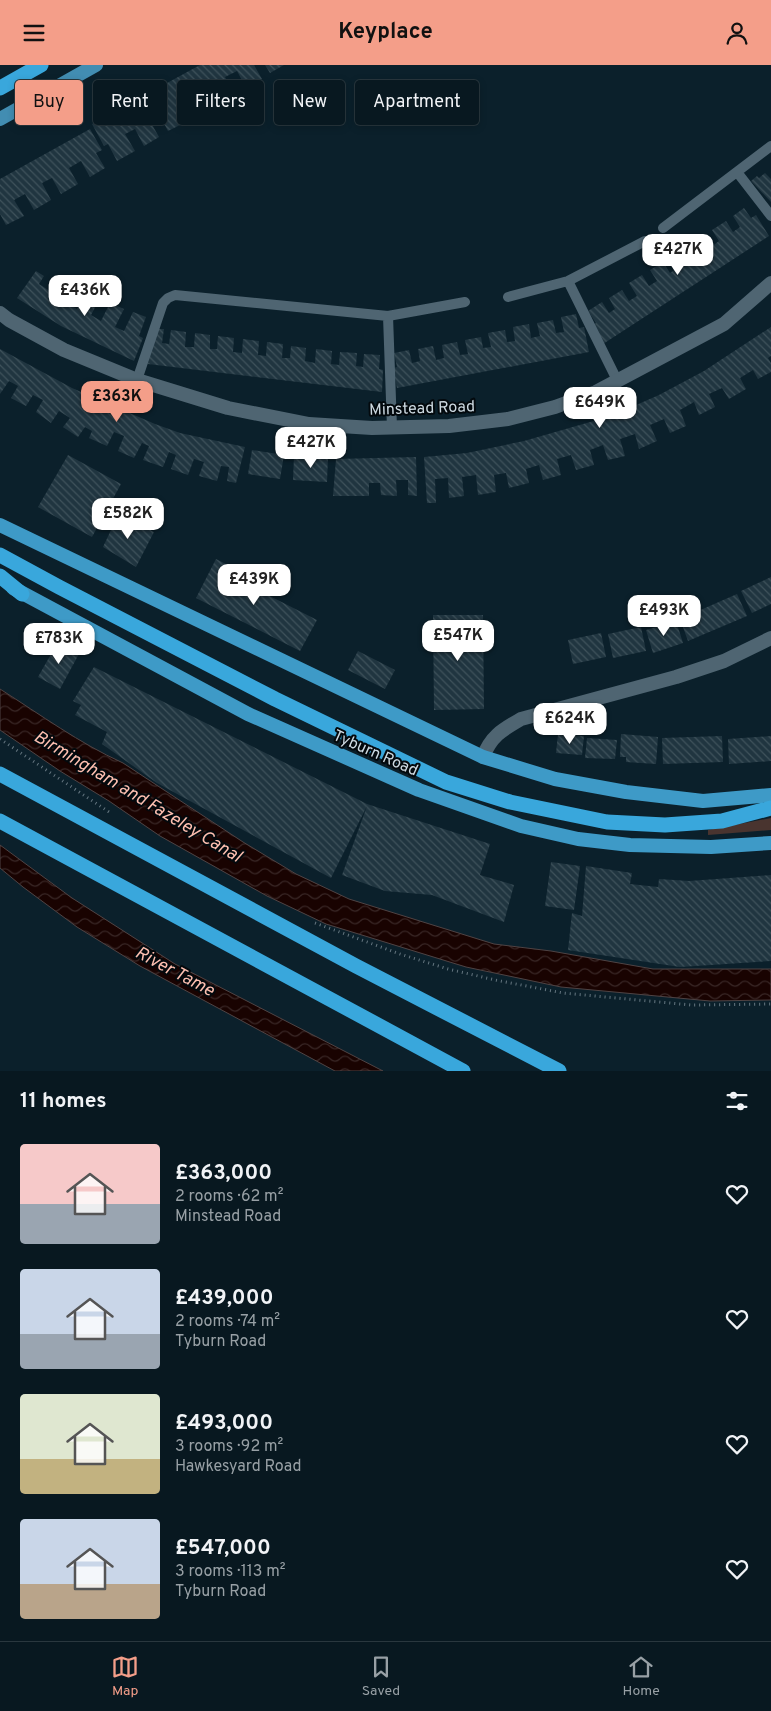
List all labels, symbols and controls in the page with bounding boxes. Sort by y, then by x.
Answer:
icon: menu [20,19,48,47]
text: Keyplace [338,19,433,46]
icon: person [723,19,751,47]
chip: Buy [15,80,83,125]
chip: Rent [93,80,167,125]
chip: Filters [177,80,264,125]
chip: New [274,80,345,125]
chip: Apartment [355,80,479,125]
pin: £427K [643,233,713,276]
text: £427K [653,240,703,260]
pin: £436K [50,275,120,317]
text: £436K [60,281,110,301]
pin: £363K [82,381,152,423]
text: £363K [92,387,142,407]
pin: £649K [565,387,635,429]
text: £649K [575,393,625,413]
street label: Minstead Road [369,397,475,421]
pin: £427K [276,427,346,469]
text: £427K [286,433,336,453]
pin: £582K [93,497,163,540]
text: £582K [103,504,153,524]
pin: £439K [219,563,289,606]
text: £439K [229,570,279,590]
pin: £493K [629,595,699,637]
text: £493K [639,601,689,621]
pin: £547K [423,619,493,662]
pin: £783K [24,623,94,665]
text: £547K [433,626,483,646]
text: £783K [35,629,83,649]
pin: £624K [535,703,605,745]
text: £624K [545,709,595,729]
water label: Birmingham and Fazeley Canal [29,726,247,869]
street label: Tyburn Road [329,726,421,782]
water label: River Tame [131,942,219,1003]
icon: filters [723,1087,751,1115]
text: 11 homes [20,1088,107,1115]
text: £363,000 [175,1160,272,1187]
icon: home [60,1164,120,1224]
icon: heart [723,1180,751,1208]
text: 2 rooms · 62 m² [175,1187,283,1207]
text: Minstead Road [175,1207,281,1227]
text: £439,000 [175,1285,273,1312]
icon: home [60,1289,120,1349]
icon: heart [723,1305,751,1333]
text: 2 rooms · 74 m² [175,1312,280,1332]
text: Tyburn Road [175,1332,266,1352]
text: £493,000 [175,1410,273,1437]
icon: home [60,1414,120,1474]
icon: heart [723,1430,751,1458]
text: 3 rooms · 92 m² [175,1437,283,1457]
text: Hawkesyard Road [175,1457,302,1477]
text: £547,000 [175,1535,271,1562]
icon: home [60,1539,120,1599]
icon: heart [723,1555,751,1583]
text: 3 rooms · 113 m² [175,1562,286,1582]
text: Tyburn Road [175,1582,266,1602]
tab: Map [111,1653,139,1700]
tab: Saved [362,1653,400,1700]
tab: Home [623,1653,660,1700]

